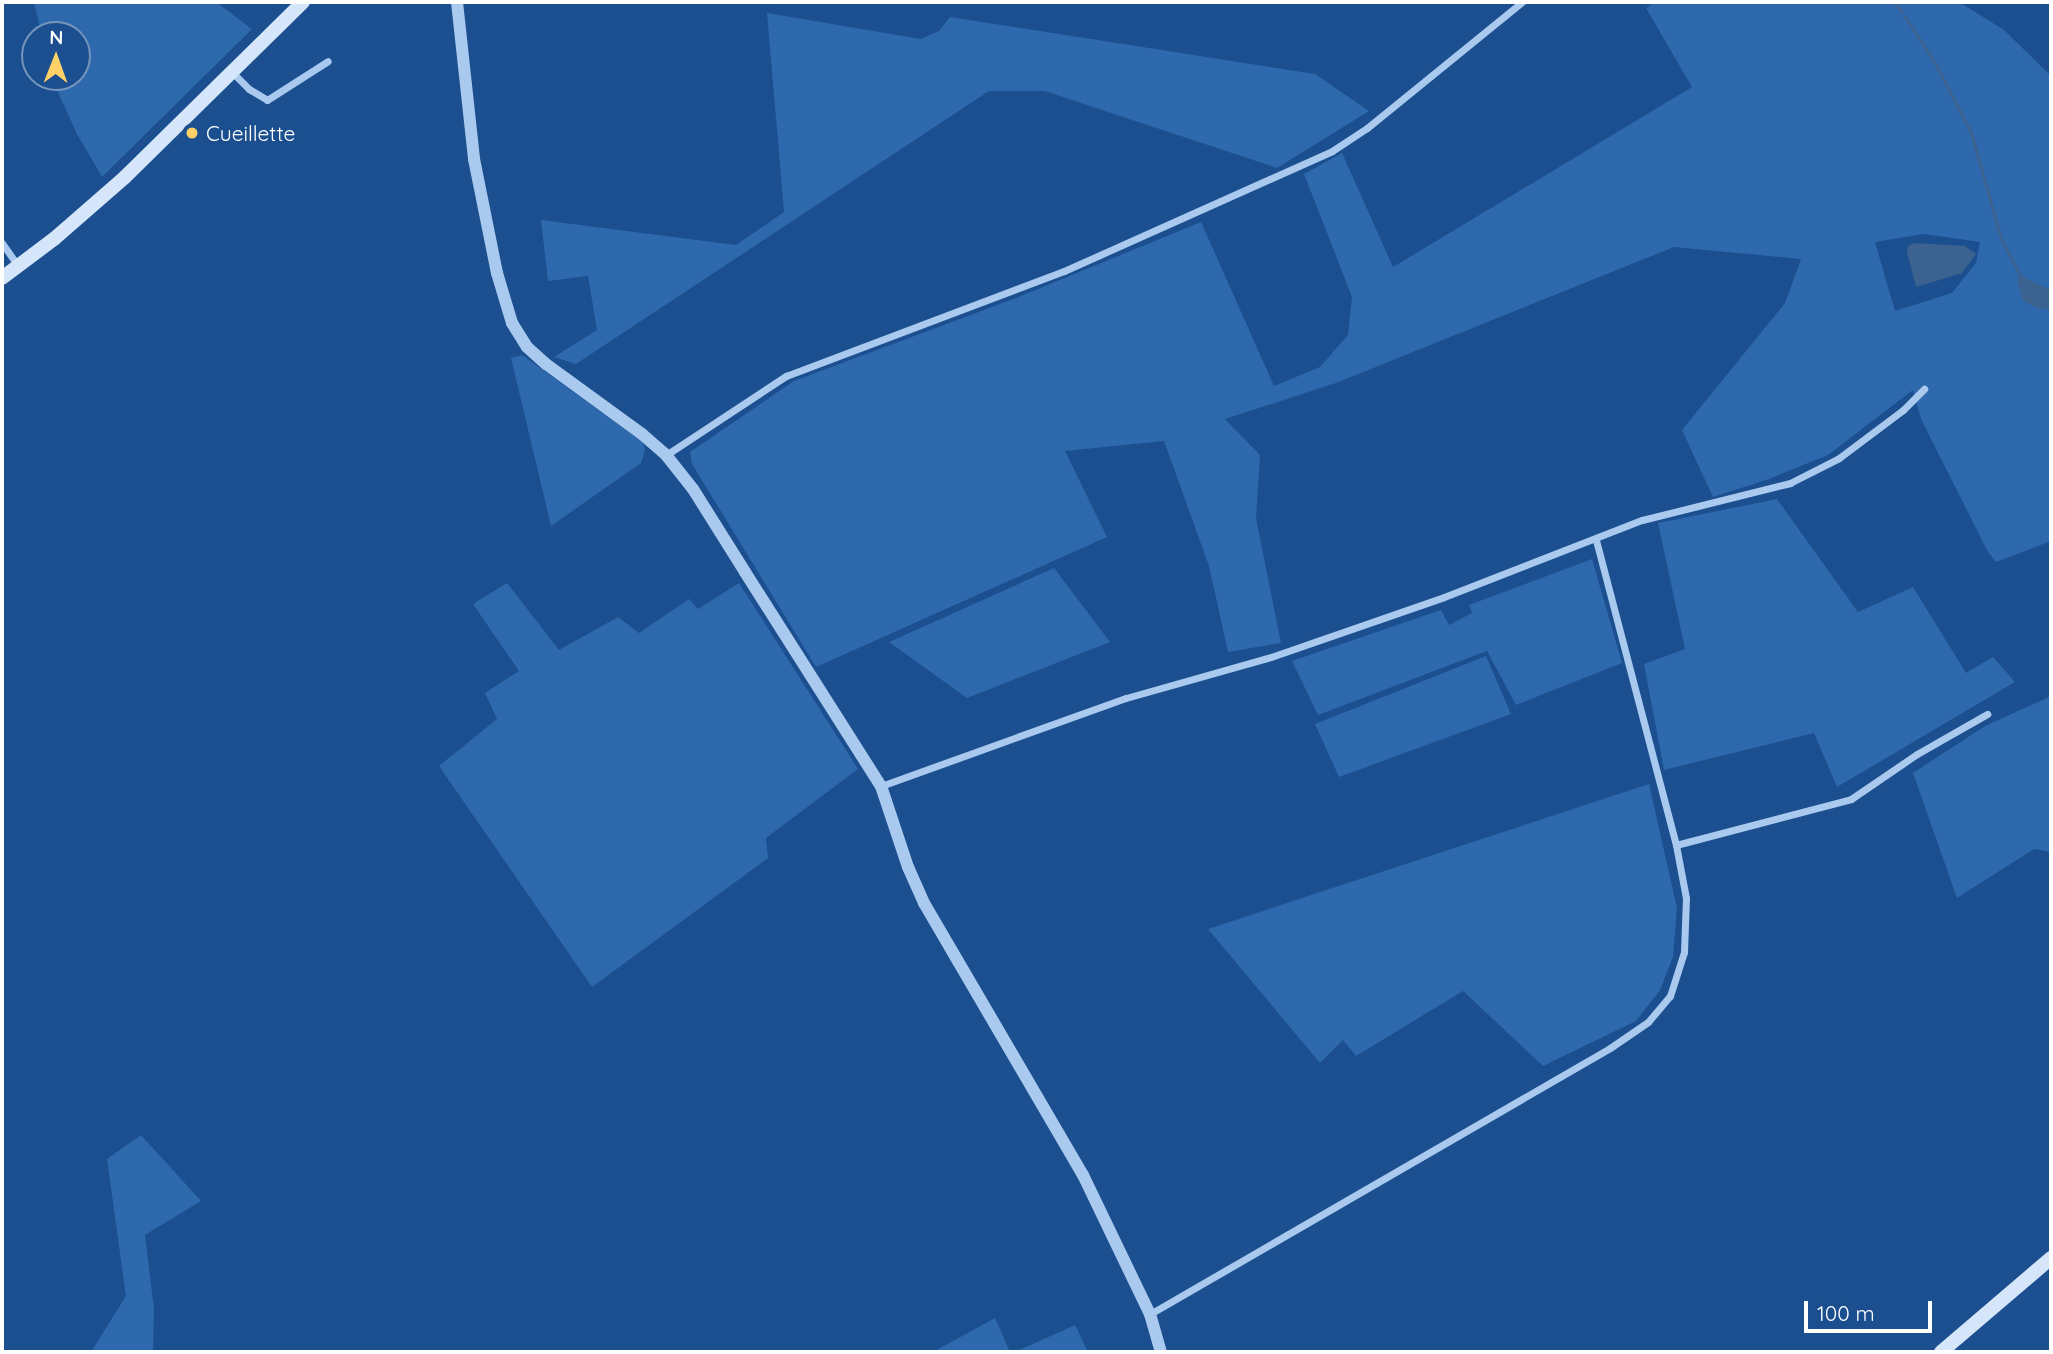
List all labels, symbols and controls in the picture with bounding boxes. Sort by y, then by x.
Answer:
north arrow [21,21,91,91]
text: N [49,25,64,49]
place label: Cueillette [206,120,295,146]
marker: Cueillette [184,125,200,141]
scale bar [1808,1288,1936,1332]
text: 100 m [1817,1300,1875,1326]

